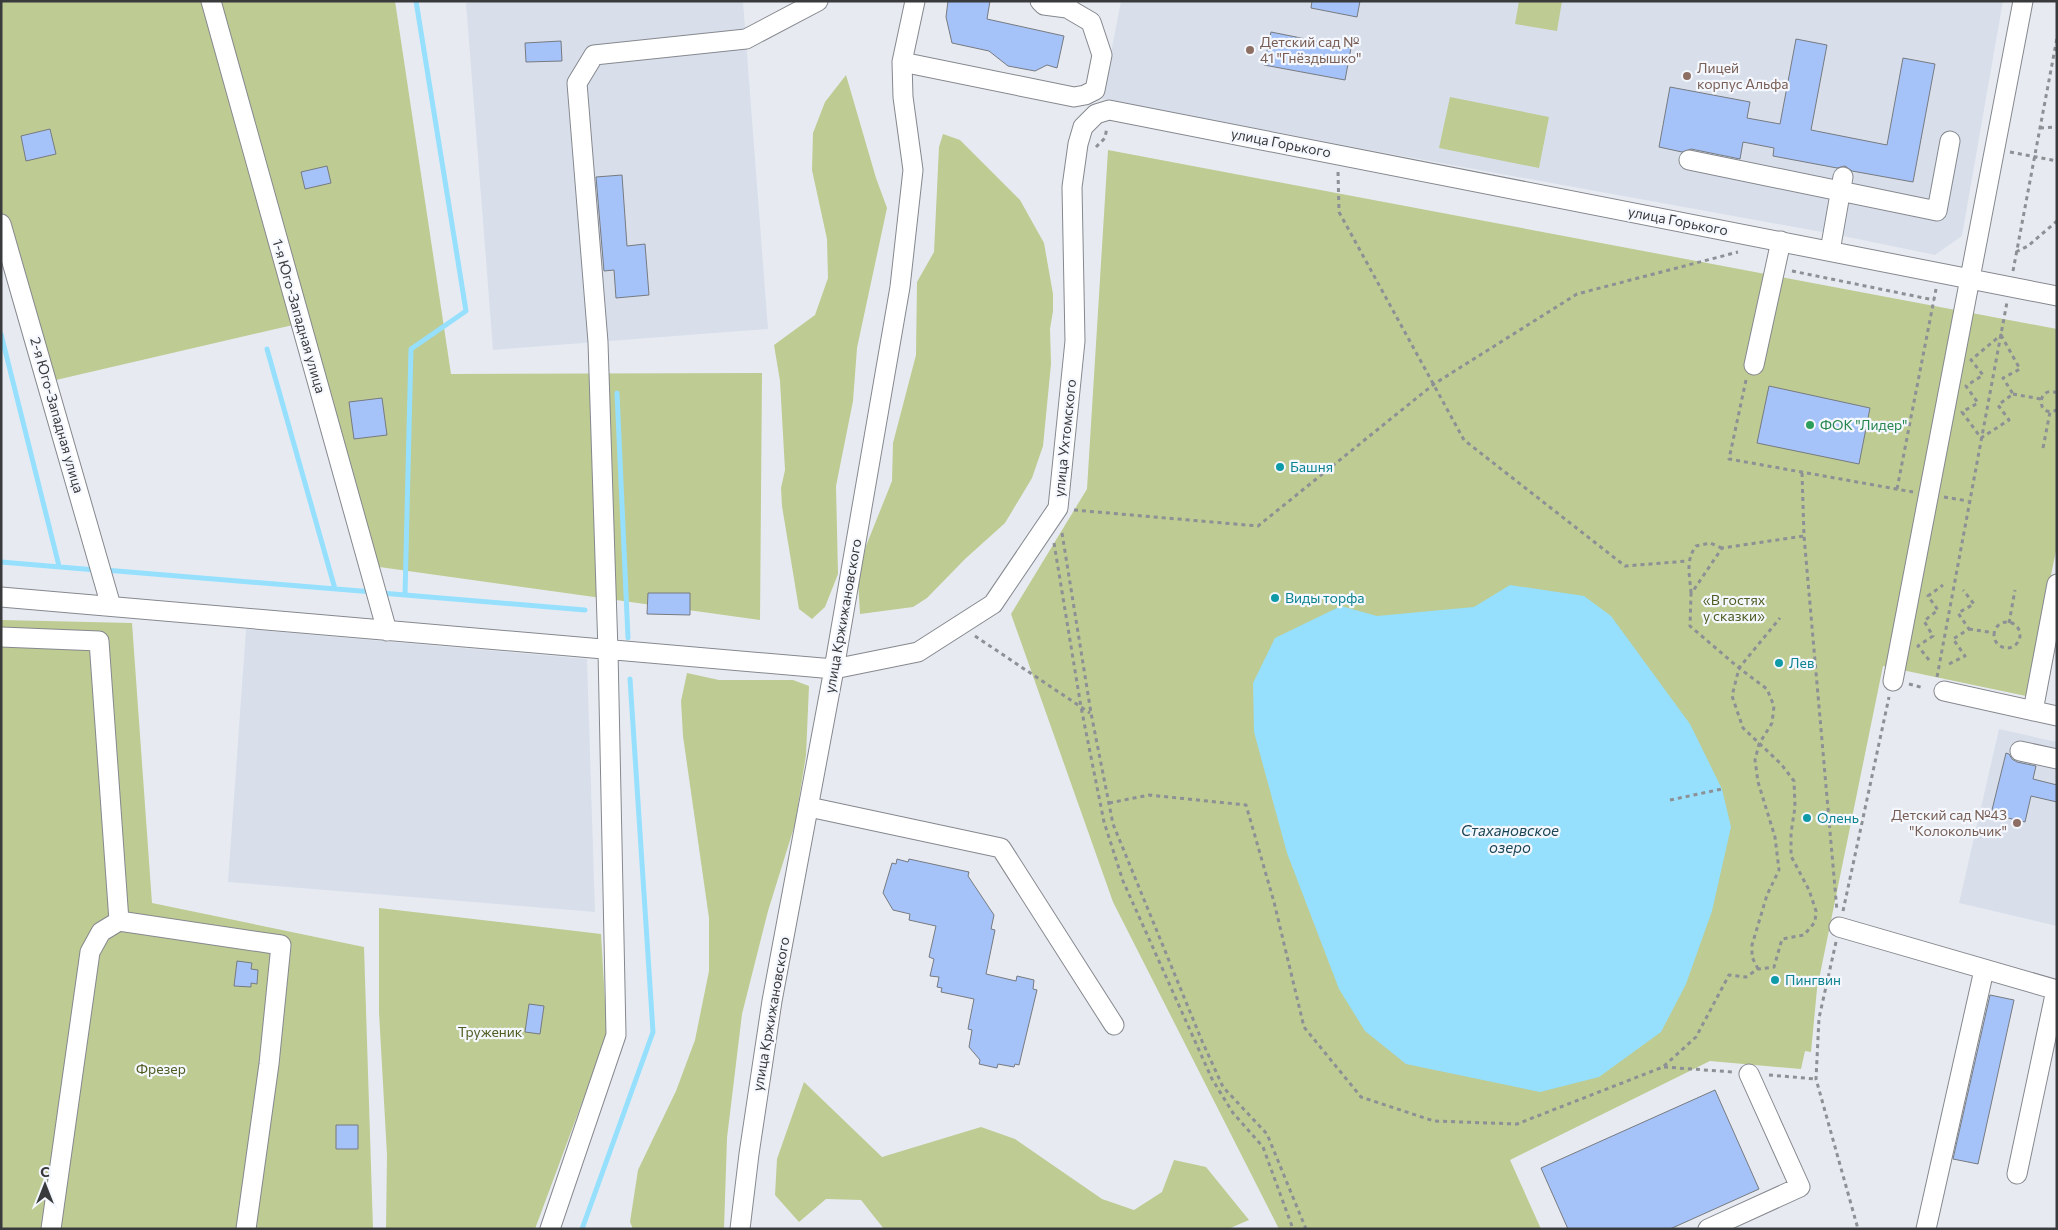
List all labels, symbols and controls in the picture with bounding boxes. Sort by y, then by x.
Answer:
place label: Детский сад № 41 "Гнёздышко" [1260,33,1361,66]
marker: Детский сад № 41 "Гнёздышко" [1244,44,1256,56]
place label: Лицей корпус Альфа [1697,59,1789,92]
marker: Лицей корпус Альфа [1681,70,1693,82]
street label: улица Горького [1230,124,1333,161]
street label: улица Горького [1627,202,1730,239]
street label: 1-я Юго-Западная улица [269,237,330,395]
street label: 2-я Юго-Западная улица [27,335,88,495]
street label: улица Ухтомского [1050,378,1079,498]
place label: ФОК "Лидер" [1820,416,1907,433]
marker: ФОК "Лидер" [1804,419,1816,431]
place label: Башня [1290,458,1333,475]
marker: Башня [1274,461,1286,473]
street label: улица Кржижановского [821,537,864,694]
place label: Виды торфа [1285,589,1364,606]
park label: «В гостях у сказки» [1703,591,1766,624]
marker: Виды торфа [1269,592,1281,604]
place label: Лев [1789,654,1814,671]
marker: Лев [1773,657,1785,669]
place label: Детский сад №43 "Колокольчик" [1891,806,2007,839]
place label: Олень [1817,809,1859,826]
marker: Олень [1801,812,1813,824]
marker: Детский сад №43 "Колокольчик" [2011,817,2023,829]
water label: Стахановское озеро [1461,821,1559,856]
street label: улица Кржижановского [749,935,792,1092]
place label: Пингвин [1785,971,1841,988]
marker: Пингвин [1769,974,1781,986]
park label: Труженик [458,1023,523,1040]
park label: Фрезер [136,1060,186,1077]
north arrow [20,1160,70,1210]
text: С [40,1163,50,1180]

